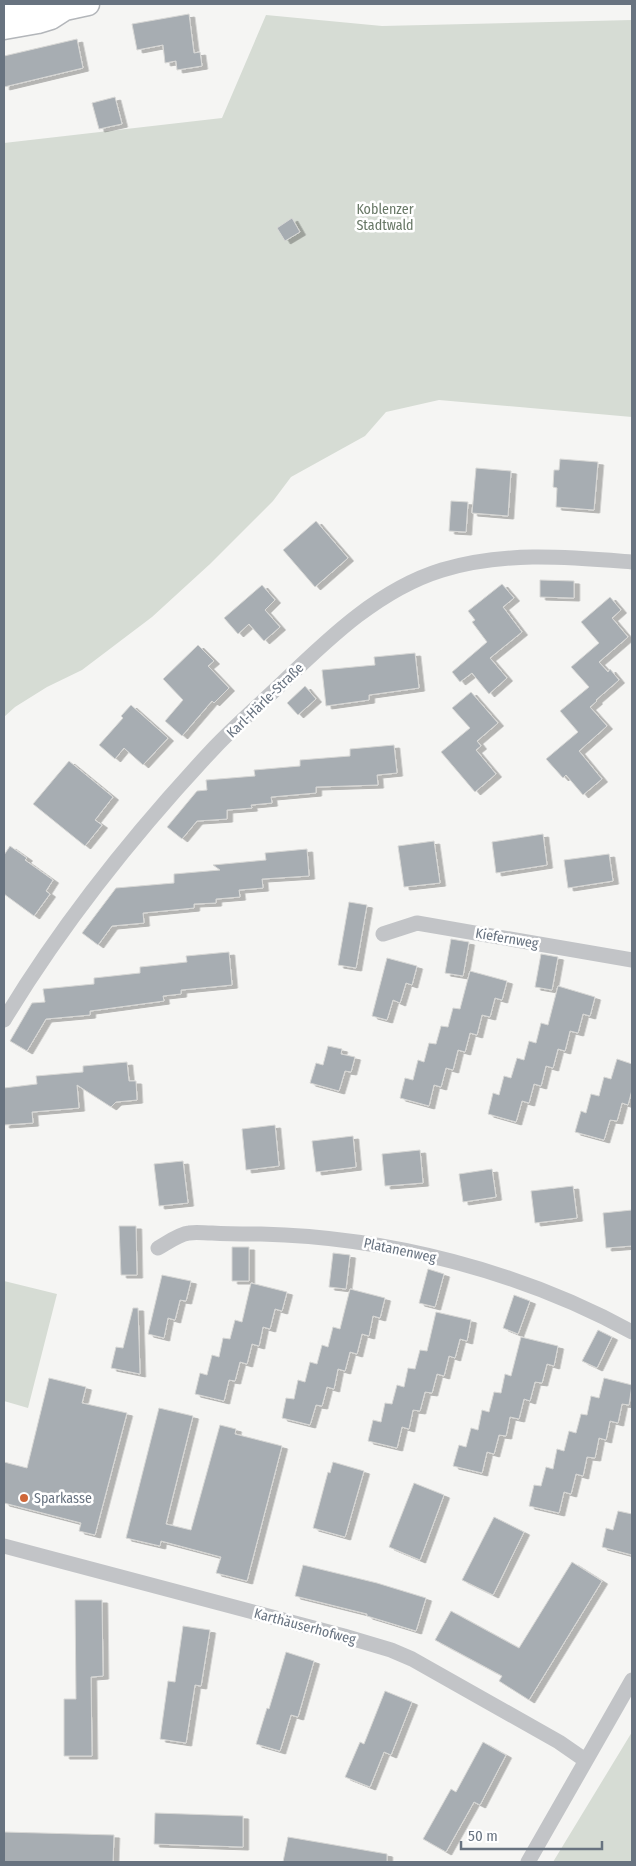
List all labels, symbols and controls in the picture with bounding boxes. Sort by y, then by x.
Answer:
park label: Koblenzer Stadtwald [356,201,414,234]
street label: Karl-Härle-Straße [223,659,307,741]
street label: Kiefernweg [474,925,540,952]
street label: Platanenweg [362,1235,438,1267]
place label: Sparkasse [34,1490,92,1507]
marker: Sparkasse [18,1492,30,1504]
street label: Karthäuserhofweg [252,1605,358,1648]
scale bar [461,1818,602,1850]
text: 50 m [468,1827,498,1845]

